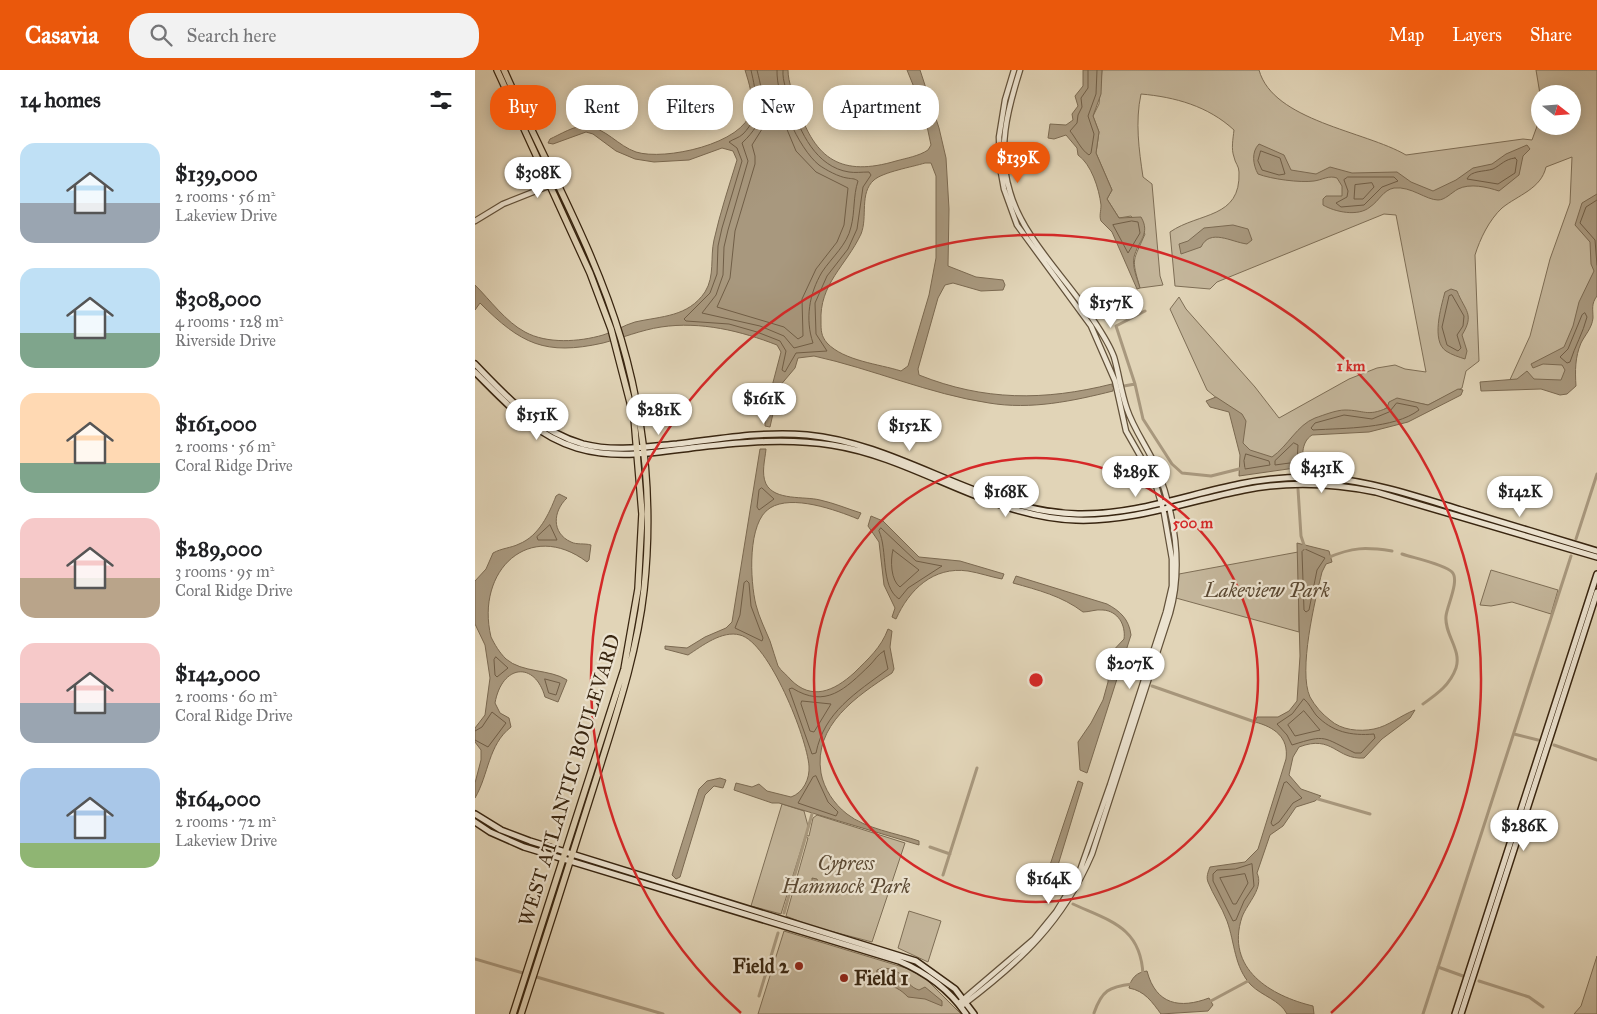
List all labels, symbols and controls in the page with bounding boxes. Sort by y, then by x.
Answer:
search box [129,13,479,58]
text: Casavia [25,20,99,50]
icon: search [147,21,175,49]
text: Search here [187,24,276,47]
text: Map [1389,24,1424,46]
text: Layers [1452,24,1502,46]
text: Share [1530,24,1572,46]
chip: Buy [490,85,556,130]
chip: Rent [566,85,638,130]
chip: Filters [648,85,733,130]
chip: New [743,85,813,130]
chip: Apartment [823,85,939,130]
north arrow [1531,85,1581,135]
map controls [1531,85,1581,135]
icon: filters [427,86,455,114]
text: 14 homes [20,87,101,113]
pin: $139K [983,142,1053,184]
text: $139K [997,148,1039,167]
pin: $308K [503,156,573,199]
text: $139,000 [175,161,258,187]
icon: home [60,163,120,223]
text: $308K [515,163,561,182]
text: 2 rooms · 56 m² [175,187,275,206]
text: Lakeview Drive [175,206,277,225]
text: $308,000 [175,286,261,312]
pin: $157K [1076,286,1146,329]
icon: home [60,288,120,348]
text: $157K [1089,293,1133,312]
text: 4 rooms · 128 m² [175,312,284,331]
text: Riverside Drive [175,331,276,350]
text: 1 km [1337,357,1366,375]
pin: $161K [729,382,799,425]
text: $161K [743,389,785,408]
pin: $281K [624,394,694,436]
pin: $151K [502,398,572,441]
text: $281K [637,400,681,419]
text: $151K [517,405,557,424]
pin: $152K [875,410,945,452]
text: $161,000 [175,411,257,437]
icon: home [60,413,120,473]
text: $152K [889,416,931,435]
text: 2 rooms · 56 m² [175,437,275,456]
pin: $431K [1287,452,1357,494]
text: Coral Ridge Drive [175,456,293,475]
pin: $289K [1101,456,1171,498]
text: $431K [1301,458,1343,477]
text: $289K [1113,462,1159,481]
pin: $168K [971,476,1041,518]
pin: $142K [1485,476,1555,518]
text: $168K [984,482,1028,501]
text: $142K [1498,482,1542,501]
text: 500 m [1173,514,1214,532]
text: $289,000 [175,536,263,562]
icon: home [60,538,120,598]
text: 3 rooms · 95 m² [175,562,274,581]
park label: Lakeview Park [1203,578,1330,602]
text: Coral Ridge Drive [175,581,293,600]
street label: WEST ATLANTIC BOULEVARD [513,631,625,929]
pin: $207K [1095,648,1165,690]
text: $207K [1107,654,1153,673]
text: $142,000 [175,661,261,687]
icon: home [60,663,120,723]
centre of rings [1027,671,1045,689]
text: 2 rooms · 60 m² [175,687,277,706]
text: Coral Ridge Drive [175,706,293,725]
text: $164,000 [175,786,261,812]
icon: home [60,788,120,848]
pin: $286K [1489,810,1559,852]
text: 2 rooms · 72 m² [175,812,276,831]
text: $286K [1501,816,1547,835]
text: Lakeview Drive [175,831,277,850]
park label: Cypress Hammock Park [781,851,910,898]
pin: $164K [1014,862,1084,905]
text: $164K [1027,869,1071,888]
place label: Field 2 [733,954,790,978]
marker: Field 2 [793,960,805,972]
place label: Field 1 [854,966,909,990]
marker: Field 1 [838,972,850,984]

